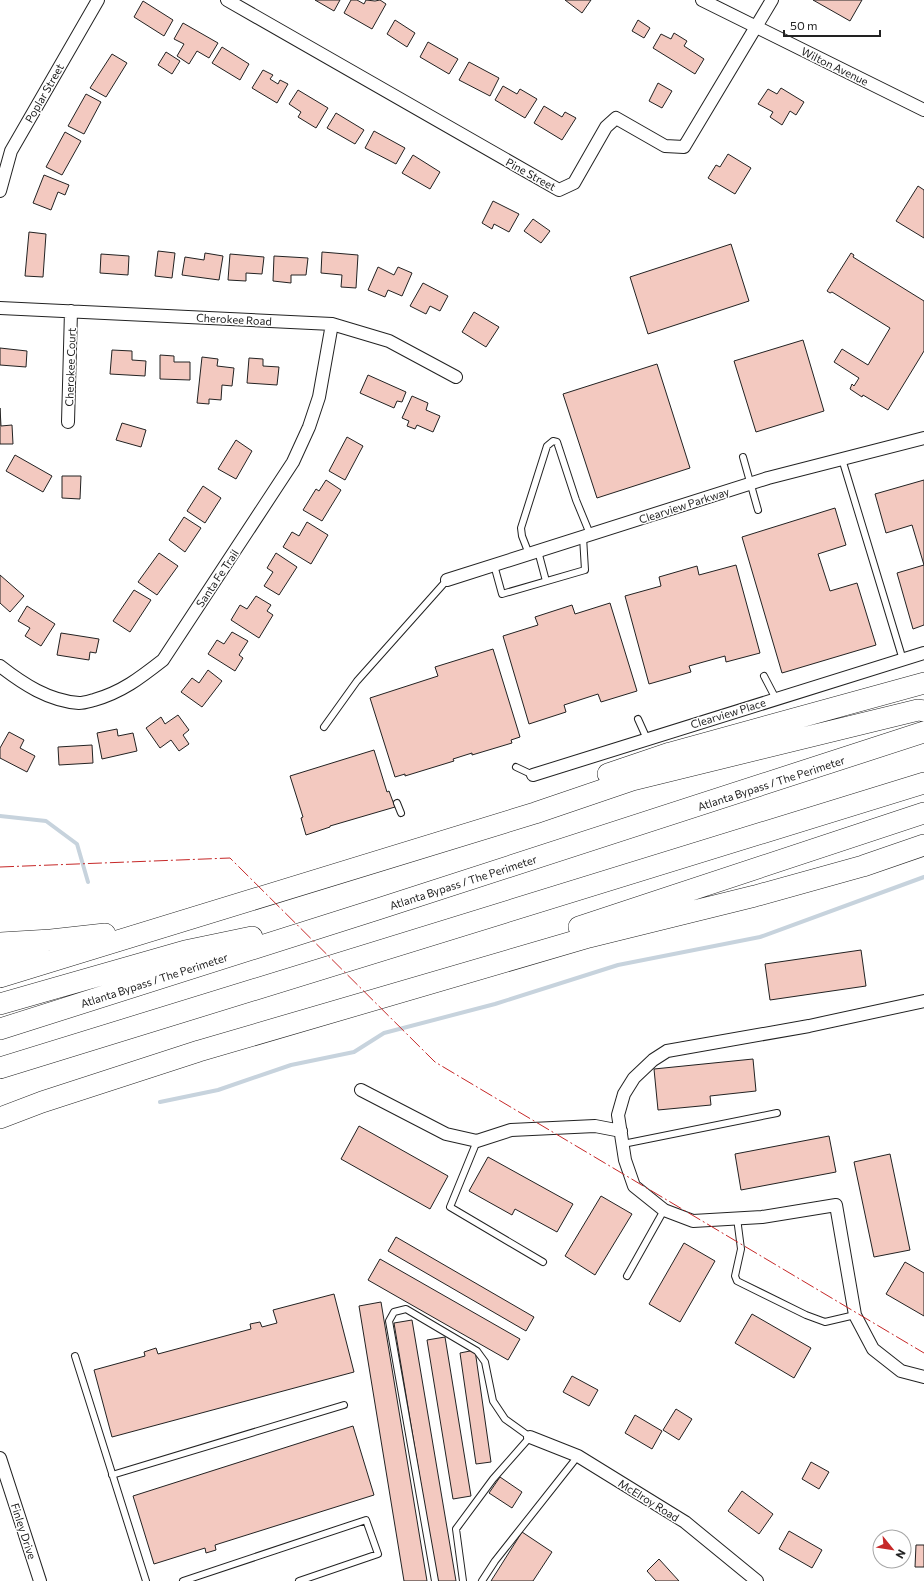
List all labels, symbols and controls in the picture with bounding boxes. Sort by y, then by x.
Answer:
scale bar [784,12,880,38]
text: 50 m [790,18,818,32]
street label: Wilton Avenue [799,44,871,88]
street label: Poplar Street [22,61,66,125]
street label: Pine Street [504,155,559,193]
street label: Cherokee Road [196,311,272,327]
street label: Cherokee Court [62,327,78,407]
street label: Clearview Parkway [637,484,731,526]
street label: Santa Fe Trail [193,547,241,609]
street label: Clearview Place [689,695,767,731]
street label: Atlanta Bypass / The Perimeter [696,753,847,813]
street label: Atlanta Bypass / The Perimeter [388,852,539,912]
street label: Atlanta Bypass / The Perimeter [79,950,230,1010]
street label: McElroy Road [616,1476,682,1524]
street label: Finley Drive [9,1501,39,1561]
north arrow [872,1529,912,1569]
text: N [893,1547,909,1561]

